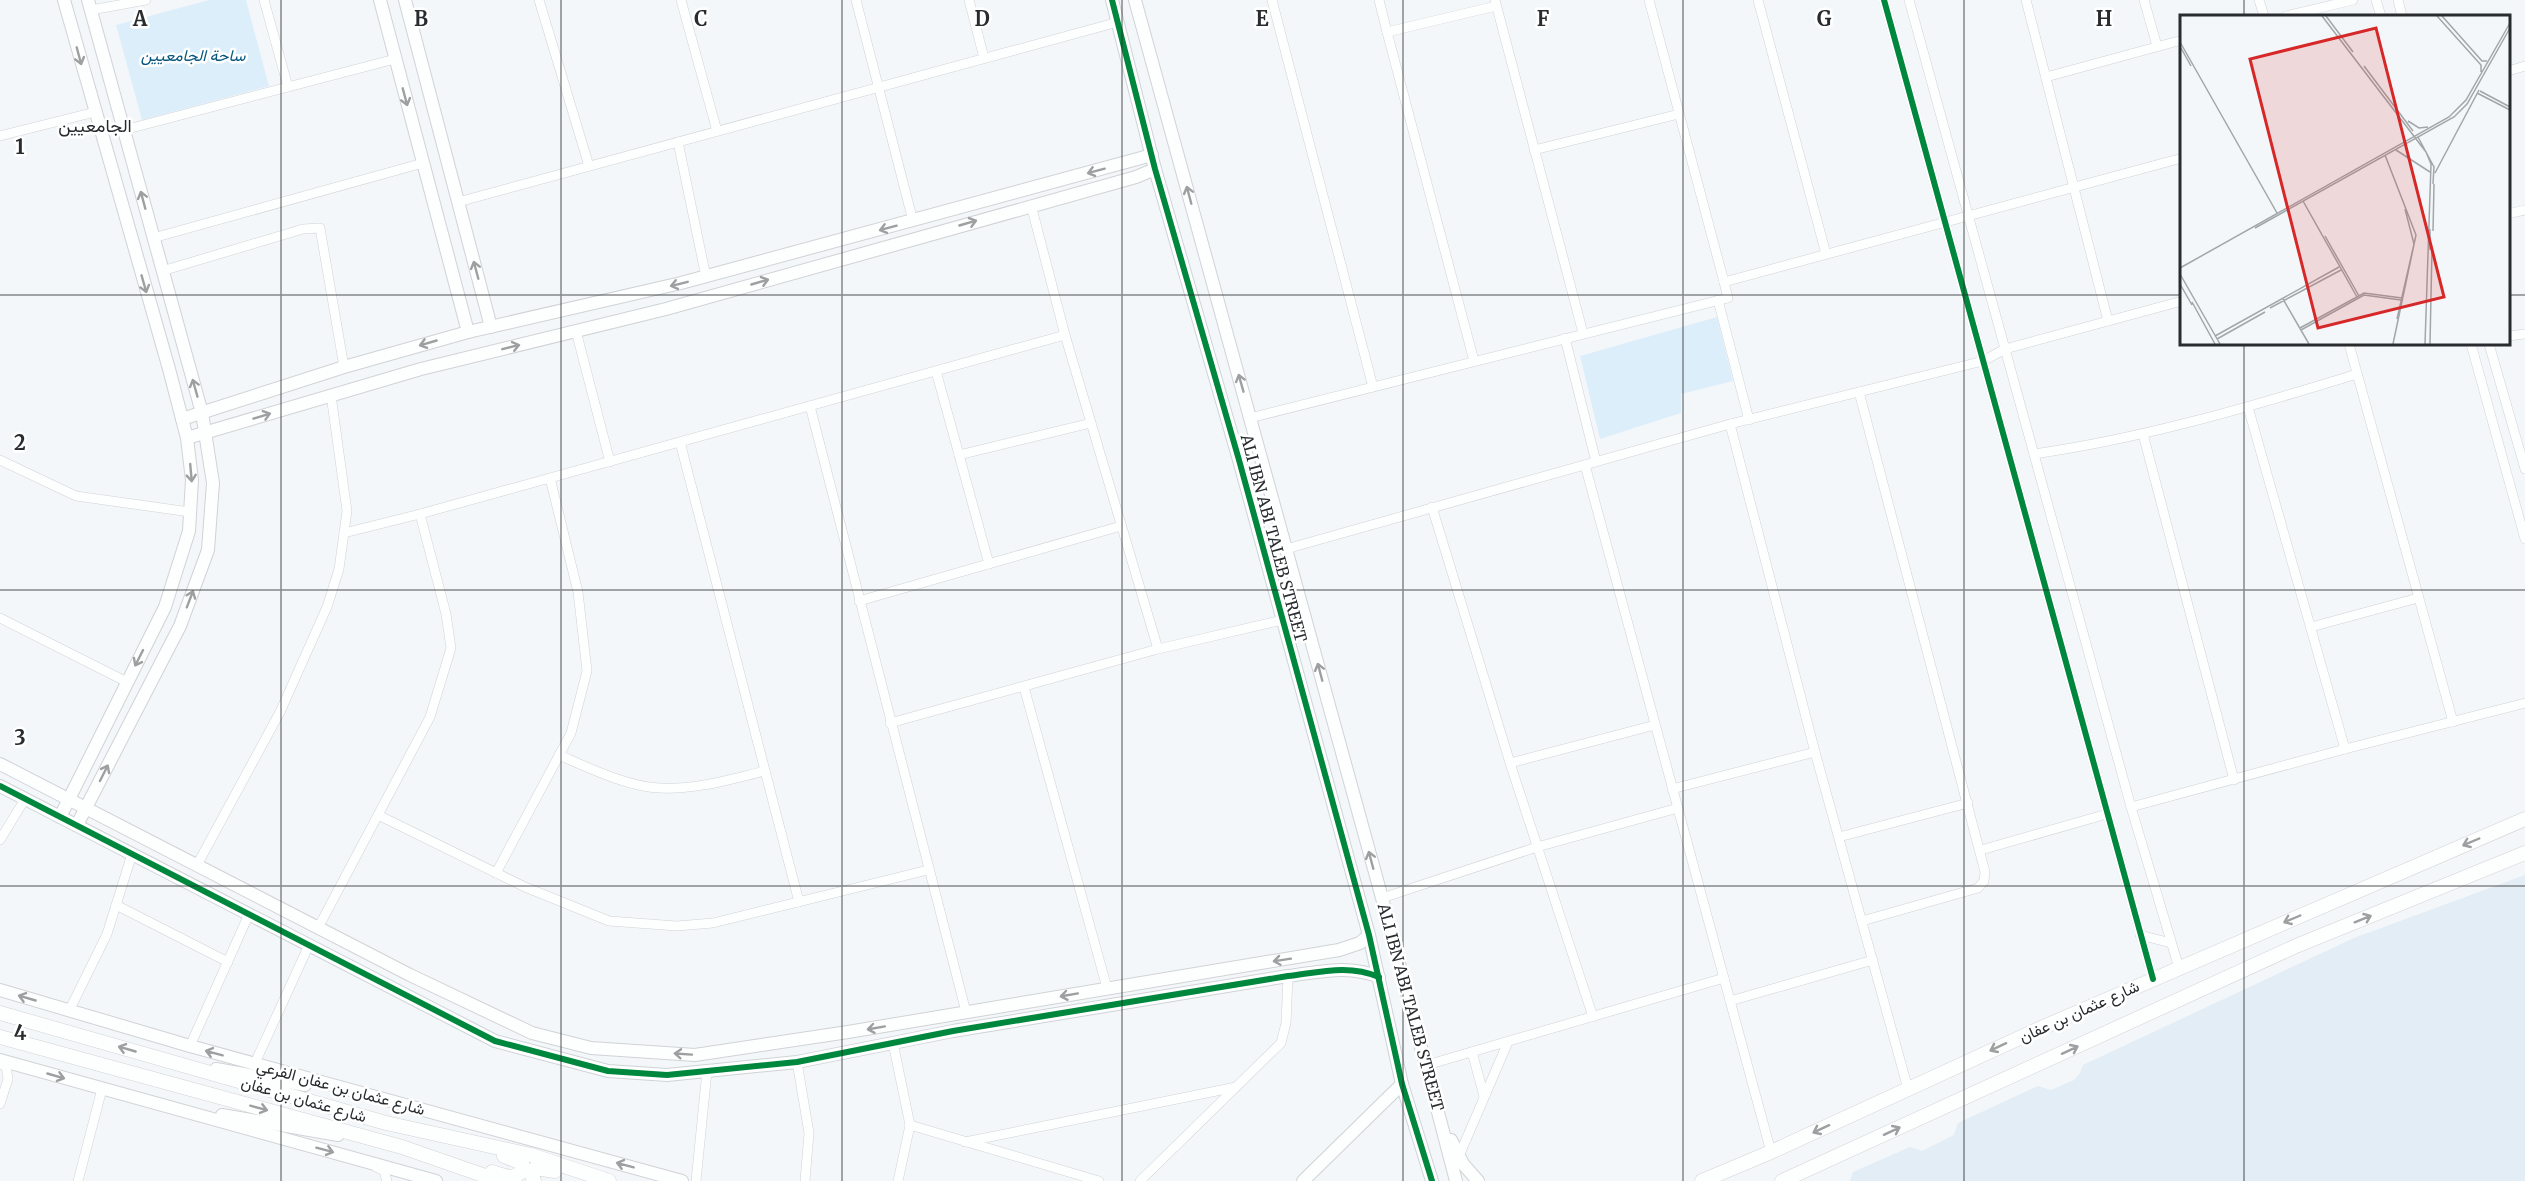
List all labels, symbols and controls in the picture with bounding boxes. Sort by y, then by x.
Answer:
text: A [132,6,148,31]
text: B [414,6,428,31]
text: C [694,6,708,31]
text: D [974,6,990,31]
text: E [1255,6,1269,31]
text: F [1537,6,1550,31]
text: G [1817,6,1832,31]
text: H [2096,6,2112,31]
inset map [2180,15,2510,345]
park label: ساحة الجامعيين [141,45,246,66]
one-way arrow [74,47,85,66]
one-way arrow [400,87,412,106]
district label: الجامعيين [58,114,132,137]
text: 1 [15,134,25,159]
one-way arrow [1087,166,1106,177]
one-way arrow [1183,186,1194,205]
one-way arrow [137,191,148,210]
one-way arrow [958,217,977,228]
one-way arrow [879,222,898,234]
one-way arrow [470,261,482,280]
one-way arrow [139,274,150,293]
one-way arrow [751,276,770,287]
one-way arrow [670,278,689,290]
one-way arrow [419,338,438,349]
one-way arrow [501,340,520,352]
one-way arrow [1235,374,1246,393]
one-way arrow [189,379,200,398]
one-way arrow [252,410,271,421]
text: 2 [14,430,26,455]
street label: ALI IBN ABI TALEB STREET [1236,431,1311,644]
one-way arrow [185,463,196,483]
one-way arrow [185,590,196,608]
one-way arrow [132,649,144,667]
one-way arrow [1314,663,1325,682]
text: 3 [14,725,26,750]
one-way arrow [99,765,110,783]
one-way arrow [2463,837,2481,848]
one-way arrow [1365,851,1376,870]
street label: ALI IBN ABI TALEB STREET [1373,900,1448,1113]
one-way arrow [2353,913,2371,924]
one-way arrow [2284,914,2302,925]
one-way arrow [1272,954,1292,965]
street label: شارع عثمان بن عفان [2016,976,2143,1048]
one-way arrow [1059,990,1079,1001]
one-way arrow [18,992,37,1003]
text: 4 [14,1020,27,1045]
one-way arrow [867,1022,887,1033]
one-way arrow [118,1043,137,1054]
one-way arrow [1989,1043,2007,1054]
one-way arrow [2060,1043,2078,1055]
one-way arrow [205,1046,224,1058]
one-way arrow [674,1049,694,1060]
street label: شارع عثمان بن عفان الفرعي [255,1055,427,1119]
one-way arrow [46,1071,65,1082]
street label: شارع عثمان بن عفان [239,1072,369,1126]
one-way arrow [249,1103,268,1114]
one-way arrow [1812,1124,1830,1136]
one-way arrow [1883,1125,1901,1136]
one-way arrow [315,1145,334,1156]
one-way arrow [616,1159,635,1171]

